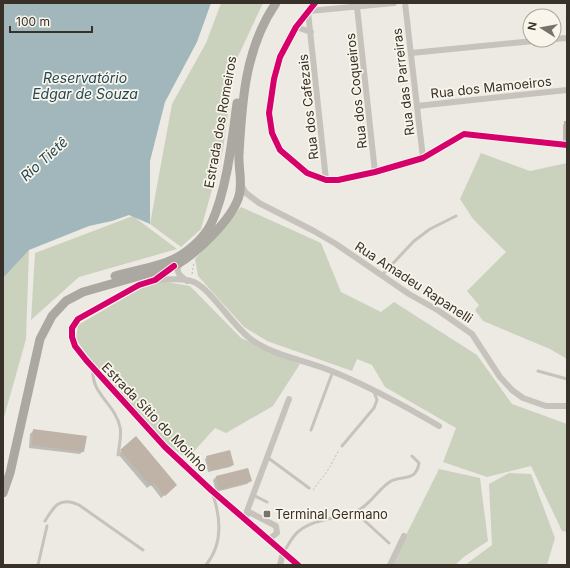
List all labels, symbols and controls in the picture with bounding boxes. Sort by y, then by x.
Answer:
scale bar [10,8,92,34]
north arrow [522,8,562,48]
text: 100 m [16,14,50,29]
text: N [525,21,540,32]
street label: Rua das Parreiras [388,27,418,137]
street label: Rua dos Coqueiros [342,32,370,150]
street label: Rua dos Cafezais [294,53,322,161]
street label: Estrada dos Romeiros [201,55,240,189]
water label: Reservatório Edgar de Souza [32,69,138,102]
street label: Rua dos Mamoeiros [430,73,552,101]
water label: Rio Tietê [17,133,71,184]
street label: Rua Amadeu Rapanelli [352,238,476,326]
street label: Estrada Sítio do Moinho [99,359,211,475]
place label: Terminal Germano [275,506,388,522]
marker: Terminal Germano [262,509,272,519]

